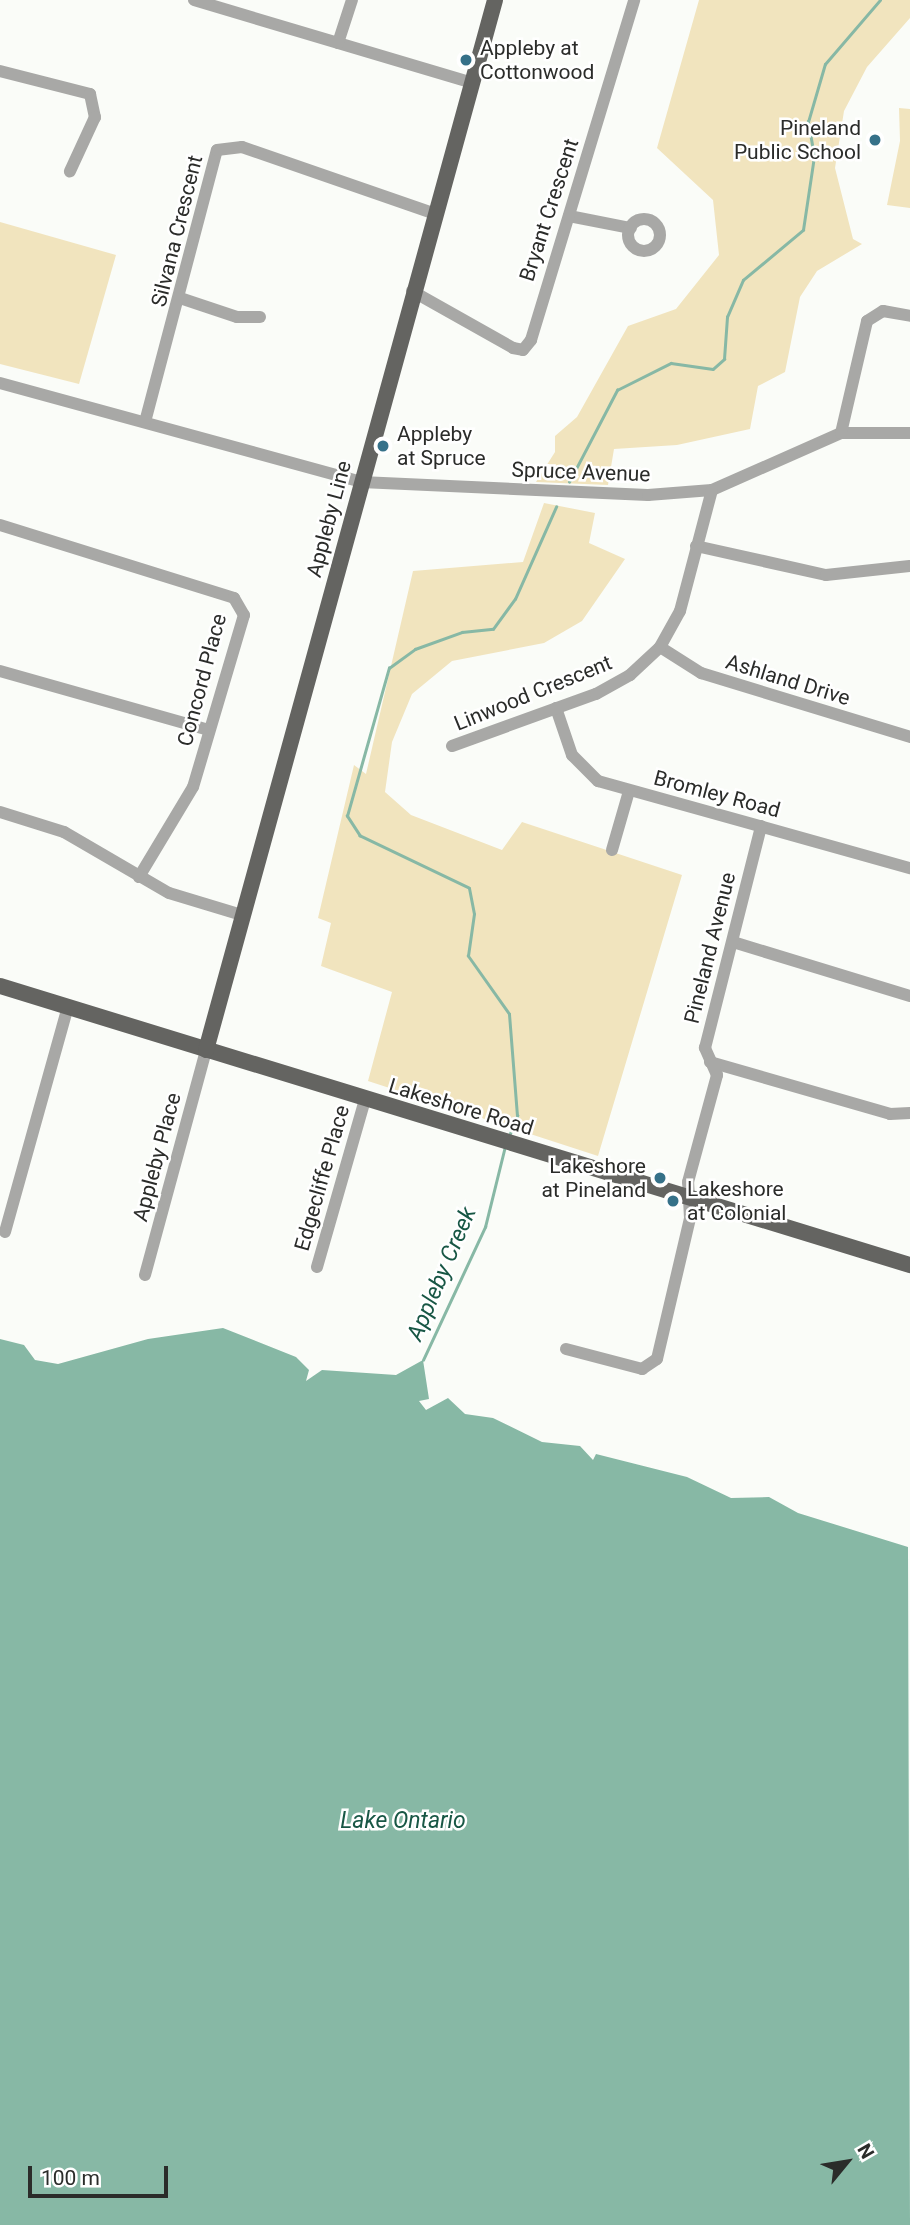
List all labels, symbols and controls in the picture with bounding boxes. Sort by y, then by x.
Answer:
place label: Appleby at Cottonwood [480,35,594,85]
marker: Appleby at Cottonwood [458,52,474,68]
place label: Pineland Public School [734,115,861,165]
marker: Pineland Public School [867,132,883,148]
street label: Bryant Crescent [514,136,584,284]
street label: Silvana Crescent [146,153,208,309]
place label: Appleby at Spruce [397,421,486,471]
marker: Appleby at Spruce [375,438,391,454]
street label: Spruce Avenue [511,457,651,487]
street label: Appleby Line [301,458,357,580]
street label: Concord Place [172,611,232,749]
street label: Ashland Drive [723,649,853,711]
street label: Linwood Crescent [450,650,616,736]
street label: Bromley Road [651,765,783,823]
street label: Pineland Avenue [679,870,741,1026]
street label: Lakeshore Road [386,1073,536,1141]
street label: Appleby Place [128,1090,186,1224]
street label: Edgecliffe Place [289,1102,355,1254]
place label: Lakeshore at Pineland [541,1153,646,1203]
marker: Lakeshore at Pineland [652,1170,668,1186]
place label: Lakeshore at Colonial [687,1176,786,1226]
marker: Lakeshore at Colonial [665,1193,681,1209]
water label: Appleby Creek [401,1203,483,1345]
water label: Lake Ontario [340,1807,466,1835]
north arrow [812,2127,882,2197]
text: N [852,2140,879,2163]
scale bar [32,2152,172,2196]
text: 100 m [41,2166,100,2190]

